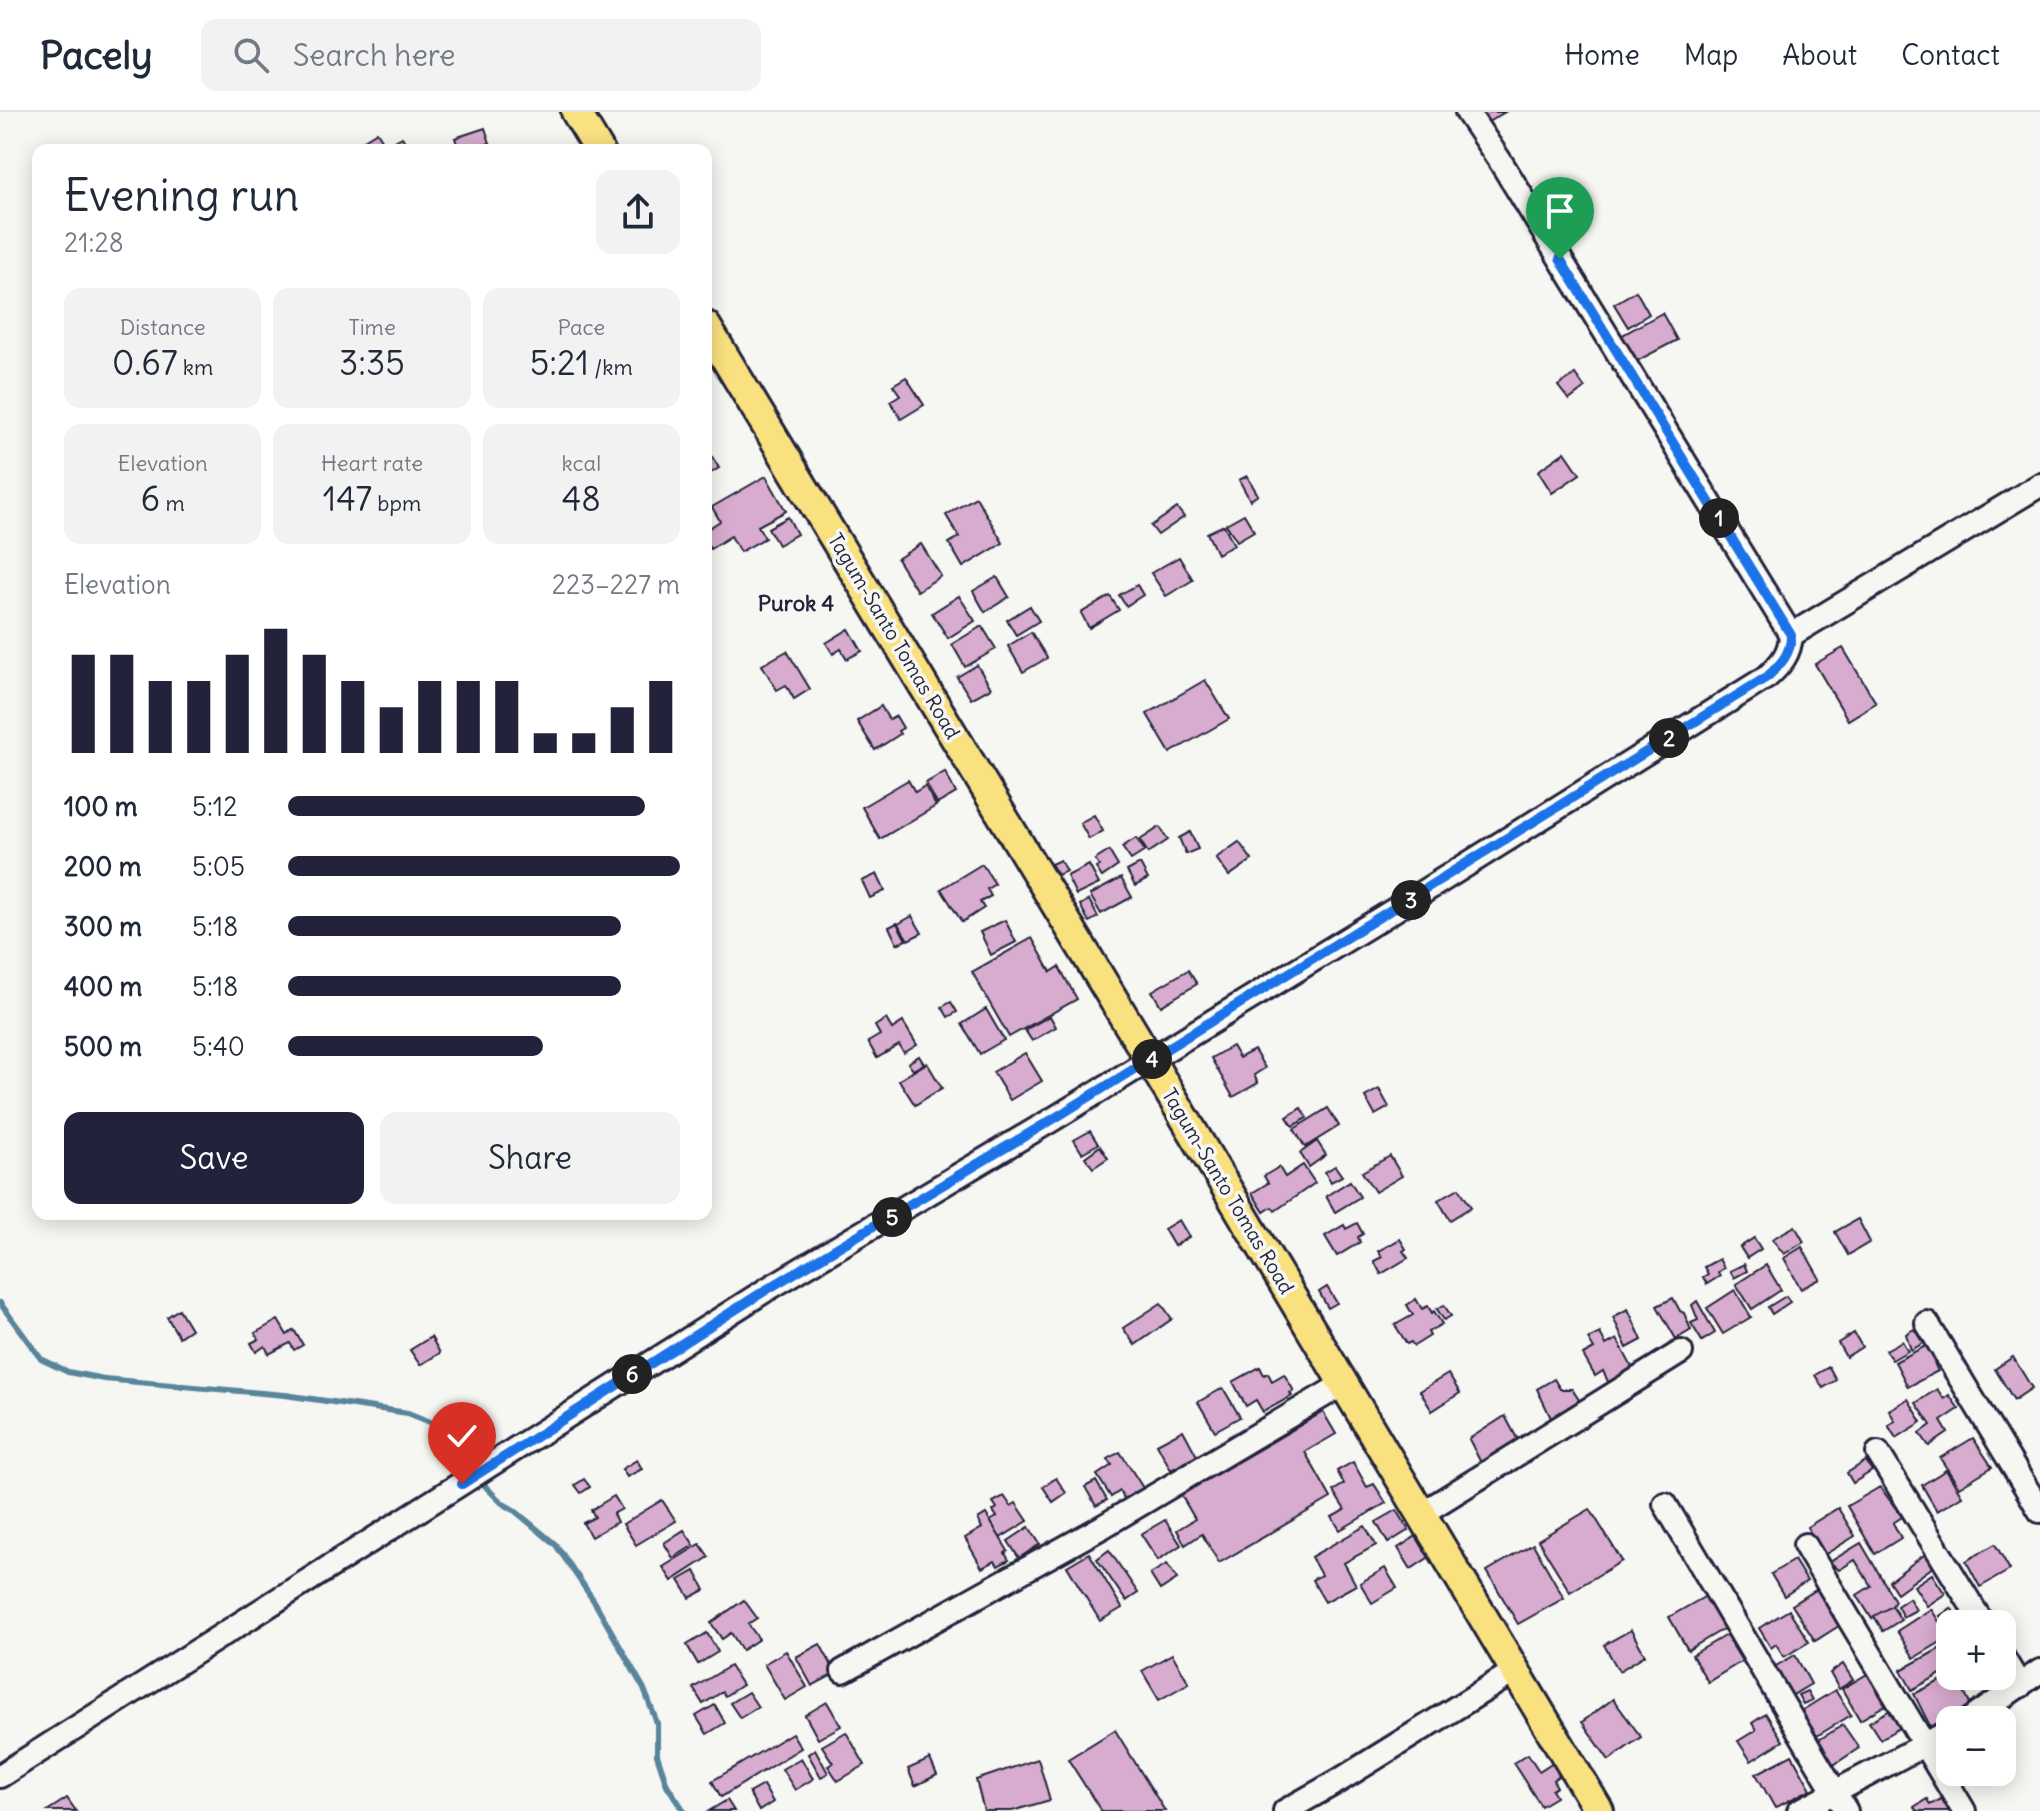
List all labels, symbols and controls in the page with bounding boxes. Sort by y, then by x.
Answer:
search box [201,19,761,91]
text: Pacely [40,32,153,79]
icon: search [229,33,273,77]
text: Search here [293,36,455,74]
text: Home [1564,37,1640,73]
text: Map [1684,37,1738,73]
text: About [1782,37,1857,73]
text: Contact [1901,37,2000,73]
text: Evening run [64,168,299,223]
button: share [596,170,680,254]
pin [1526,177,1594,259]
icon: arrive [1538,189,1582,233]
text: 21:28 [64,226,124,259]
text: Distance [120,313,206,341]
text: Time [348,313,396,341]
text: Pace [557,313,605,341]
text: 0.67 [112,341,178,384]
text: 3:35 [339,341,405,384]
text: 5:21 [530,341,589,384]
text: km [178,353,213,381]
text: /km [589,353,633,381]
text: Elevation [118,449,208,477]
text: Heart rate [321,449,423,477]
text: kcal [562,449,601,477]
text: 6 [141,477,160,520]
text: 147 [323,477,372,520]
text: 48 [562,477,601,520]
text: m [160,489,185,517]
text: bpm [372,489,421,517]
pin: 1 [1699,498,1739,538]
text: 1 [1715,504,1723,532]
street label: Tagum-Santo Tomas Road [823,528,966,743]
text: Elevation [64,568,171,601]
text: 223–227 m [552,568,680,601]
district label: Purok 4 [758,589,834,617]
pin: 2 [1649,718,1689,758]
text: 2 [1663,724,1675,752]
text: 100 m [64,790,138,823]
text: 5:12 [192,790,237,823]
text: 200 m [64,850,141,883]
text: 5:05 [192,850,245,883]
pin: 3 [1391,880,1431,920]
text: 3 [1405,886,1417,914]
text: 300 m [64,910,142,943]
text: 5:18 [192,910,238,943]
text: 400 m [64,970,142,1003]
text: 5:18 [192,970,238,1003]
text: 500 m [64,1030,142,1063]
text: 5:40 [192,1030,245,1063]
pin: 4 [1132,1039,1172,1079]
text: 4 [1146,1045,1158,1073]
street label: Tagum-Santo Tomas Road [1157,1083,1300,1298]
button: Save [64,1112,364,1204]
button: Share [380,1112,680,1204]
pin: 5 [872,1197,912,1237]
text: 5 [886,1203,898,1231]
pin: 6 [612,1354,652,1394]
text: 6 [626,1360,638,1388]
pin [428,1402,496,1484]
icon: check [440,1414,484,1458]
map controls [1936,1610,2016,1786]
button: + [1936,1610,2016,1690]
button: − [1936,1706,2016,1786]

